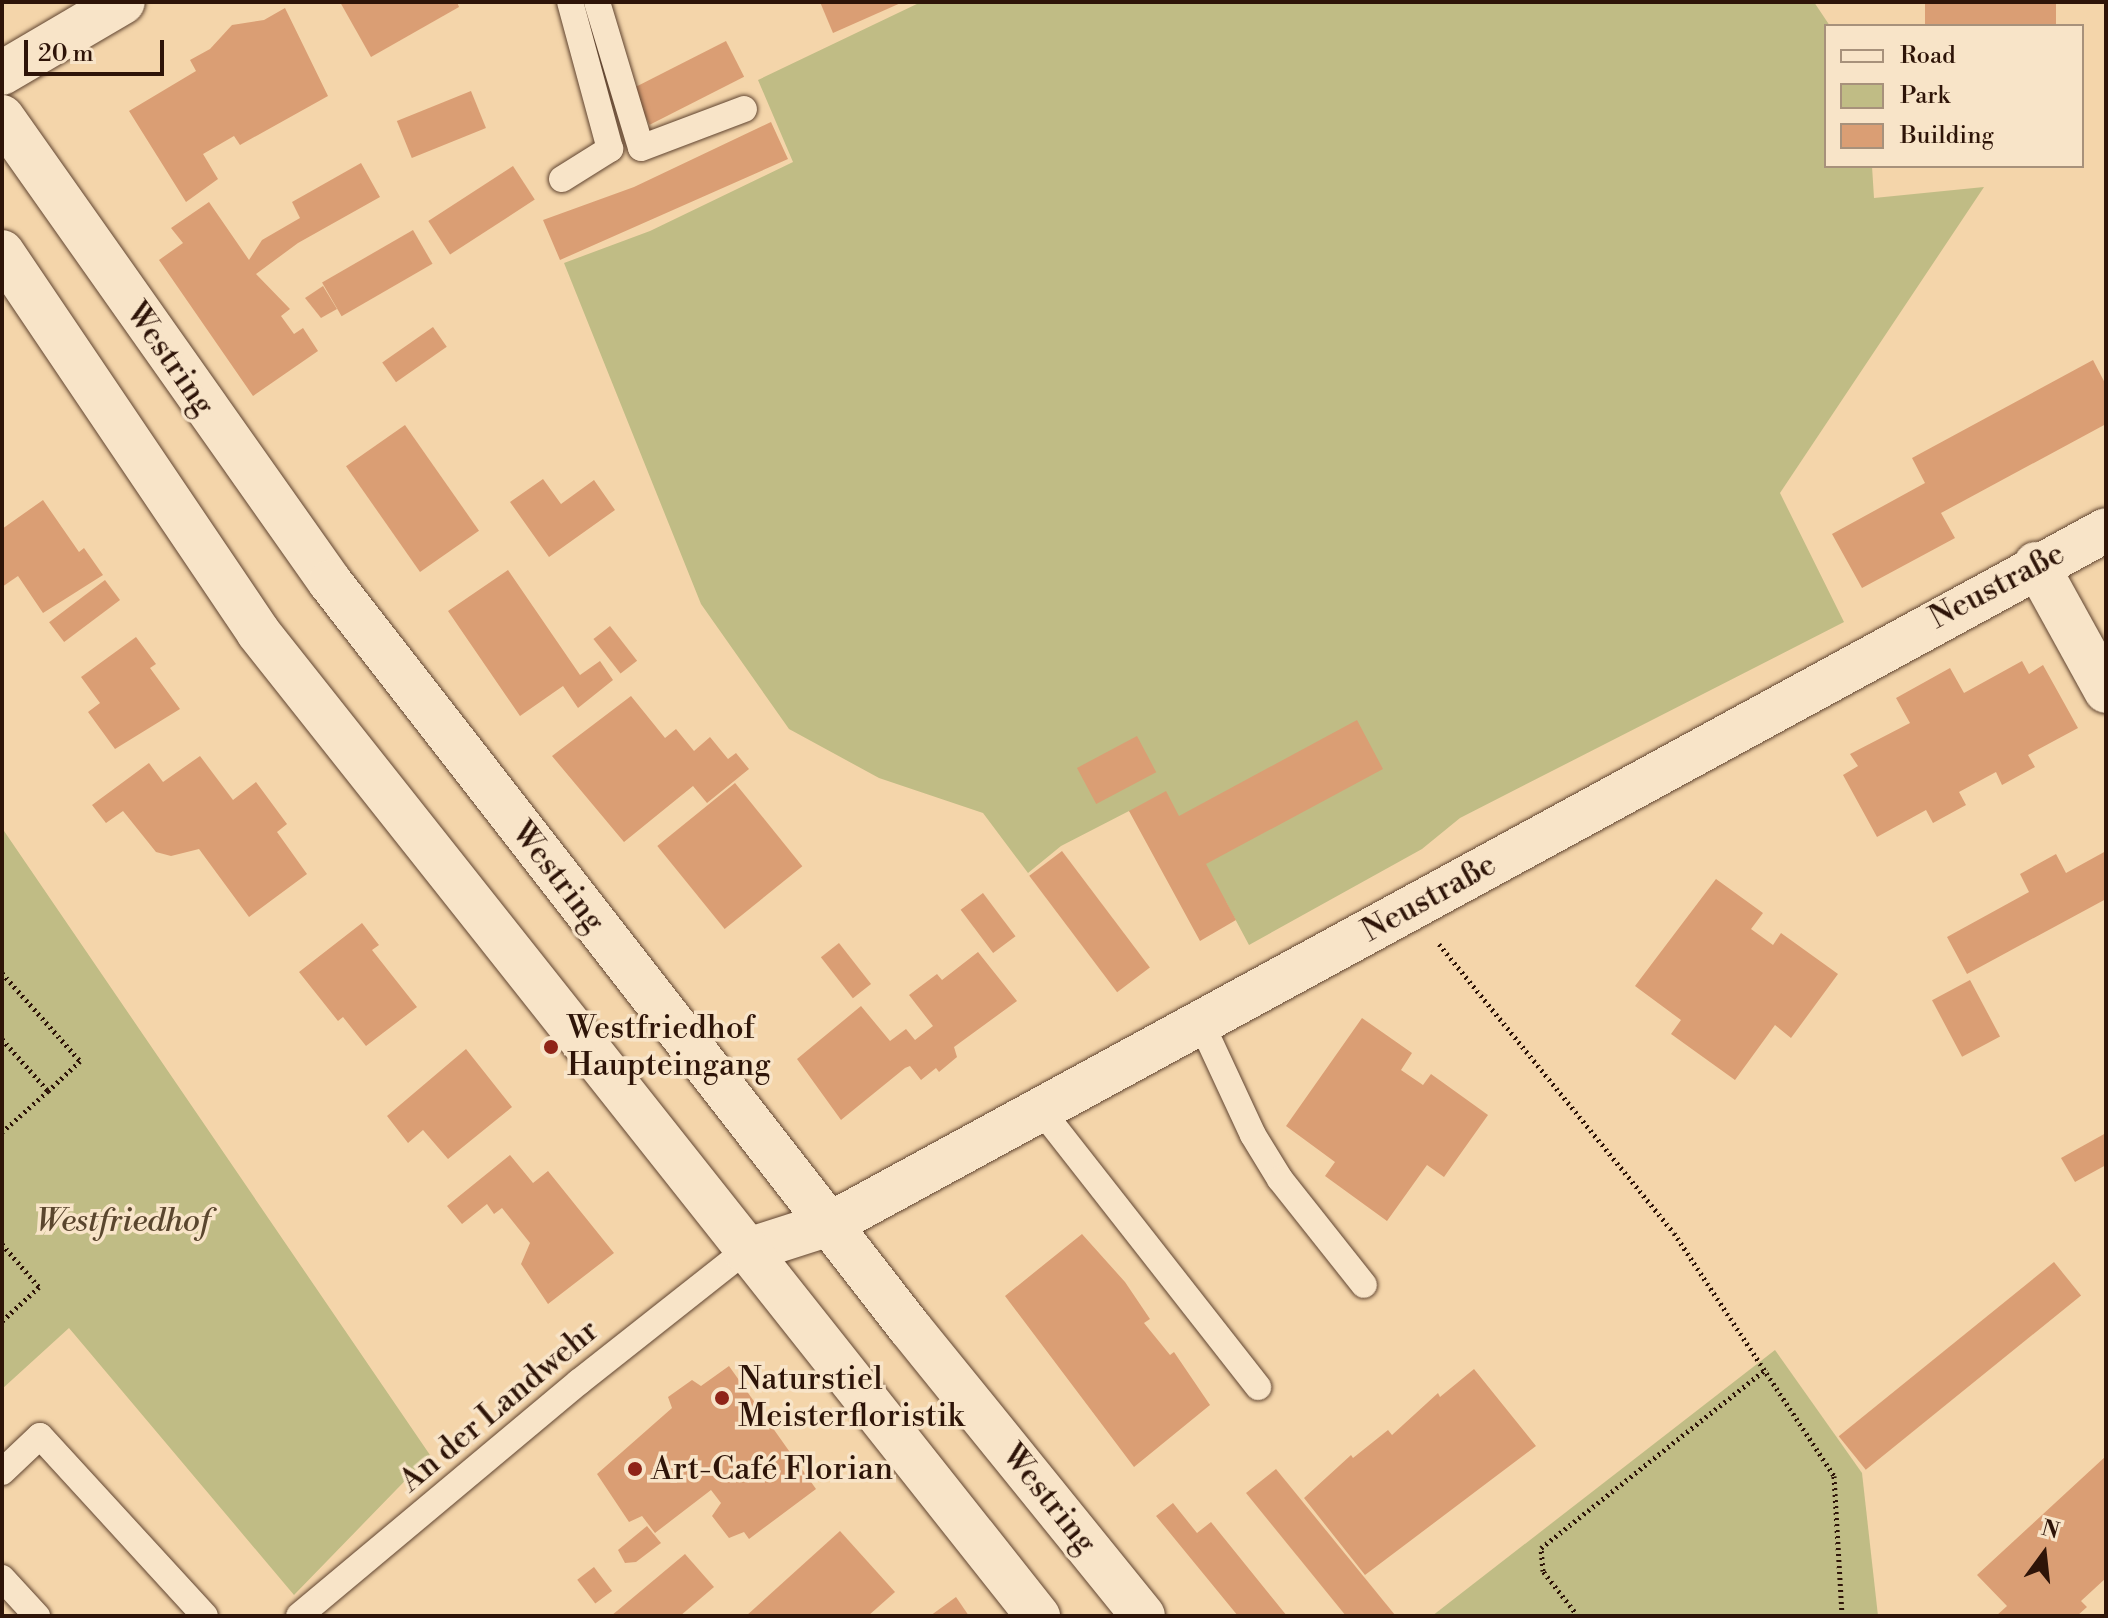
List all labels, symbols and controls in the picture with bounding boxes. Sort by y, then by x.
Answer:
scale bar [28,24,168,74]
legend [1824,24,2084,168]
text: 20 m [38,39,94,69]
text: Road [1900,41,1956,71]
text: Park [1900,81,1950,111]
text: Building [1900,121,1994,151]
street label: Westring [117,295,223,423]
street label: Neustraße [1923,534,2071,638]
street label: Westring [503,814,613,940]
street label: Neustraße [1355,845,1503,951]
place label: Westfriedhof Haupteingang [567,1010,771,1085]
marker: Westfriedhof Haupteingang [542,1038,560,1056]
park label: Westfriedhof [36,1202,210,1240]
street label: An der Landwehr [392,1312,606,1500]
place label: Naturstiel Meisterfloristik [738,1361,964,1436]
marker: Naturstiel Meisterfloristik [713,1389,731,1407]
street label: Westring [993,1437,1105,1561]
place label: Art-Café Florian [651,1450,893,1488]
marker: Art-Café Florian [626,1460,644,1478]
north arrow [2004,1514,2084,1594]
text: N [2038,1515,2062,1546]

